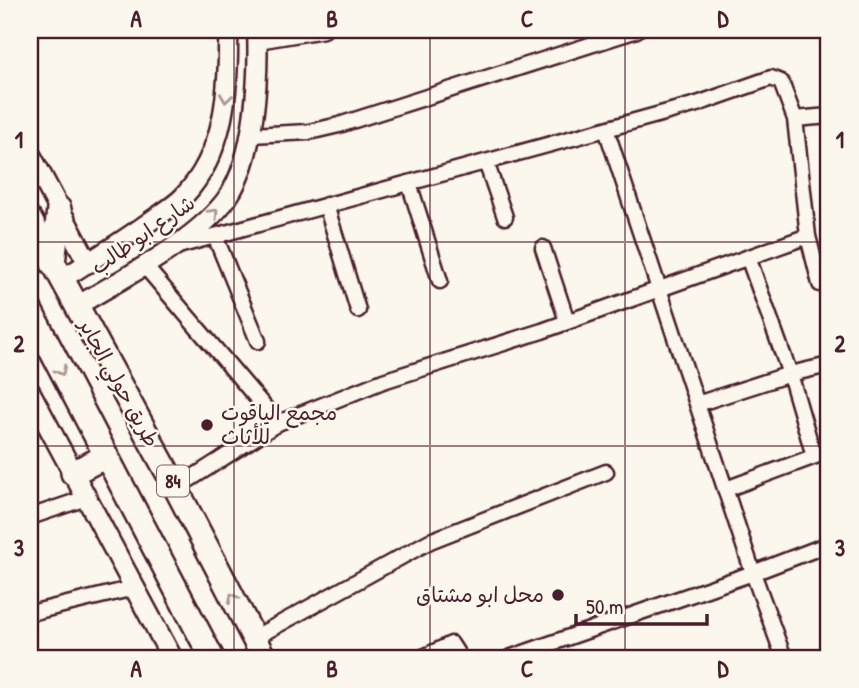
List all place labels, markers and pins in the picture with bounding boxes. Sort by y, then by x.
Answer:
place label: مجمع الياقوت للأثاث [221,398,337,451]
marker: مجمع الياقوت للأثاث [199,417,215,433]
place label: محل ابو مشتاق [416,580,544,609]
marker: محل ابو مشتاق [550,587,566,603]

